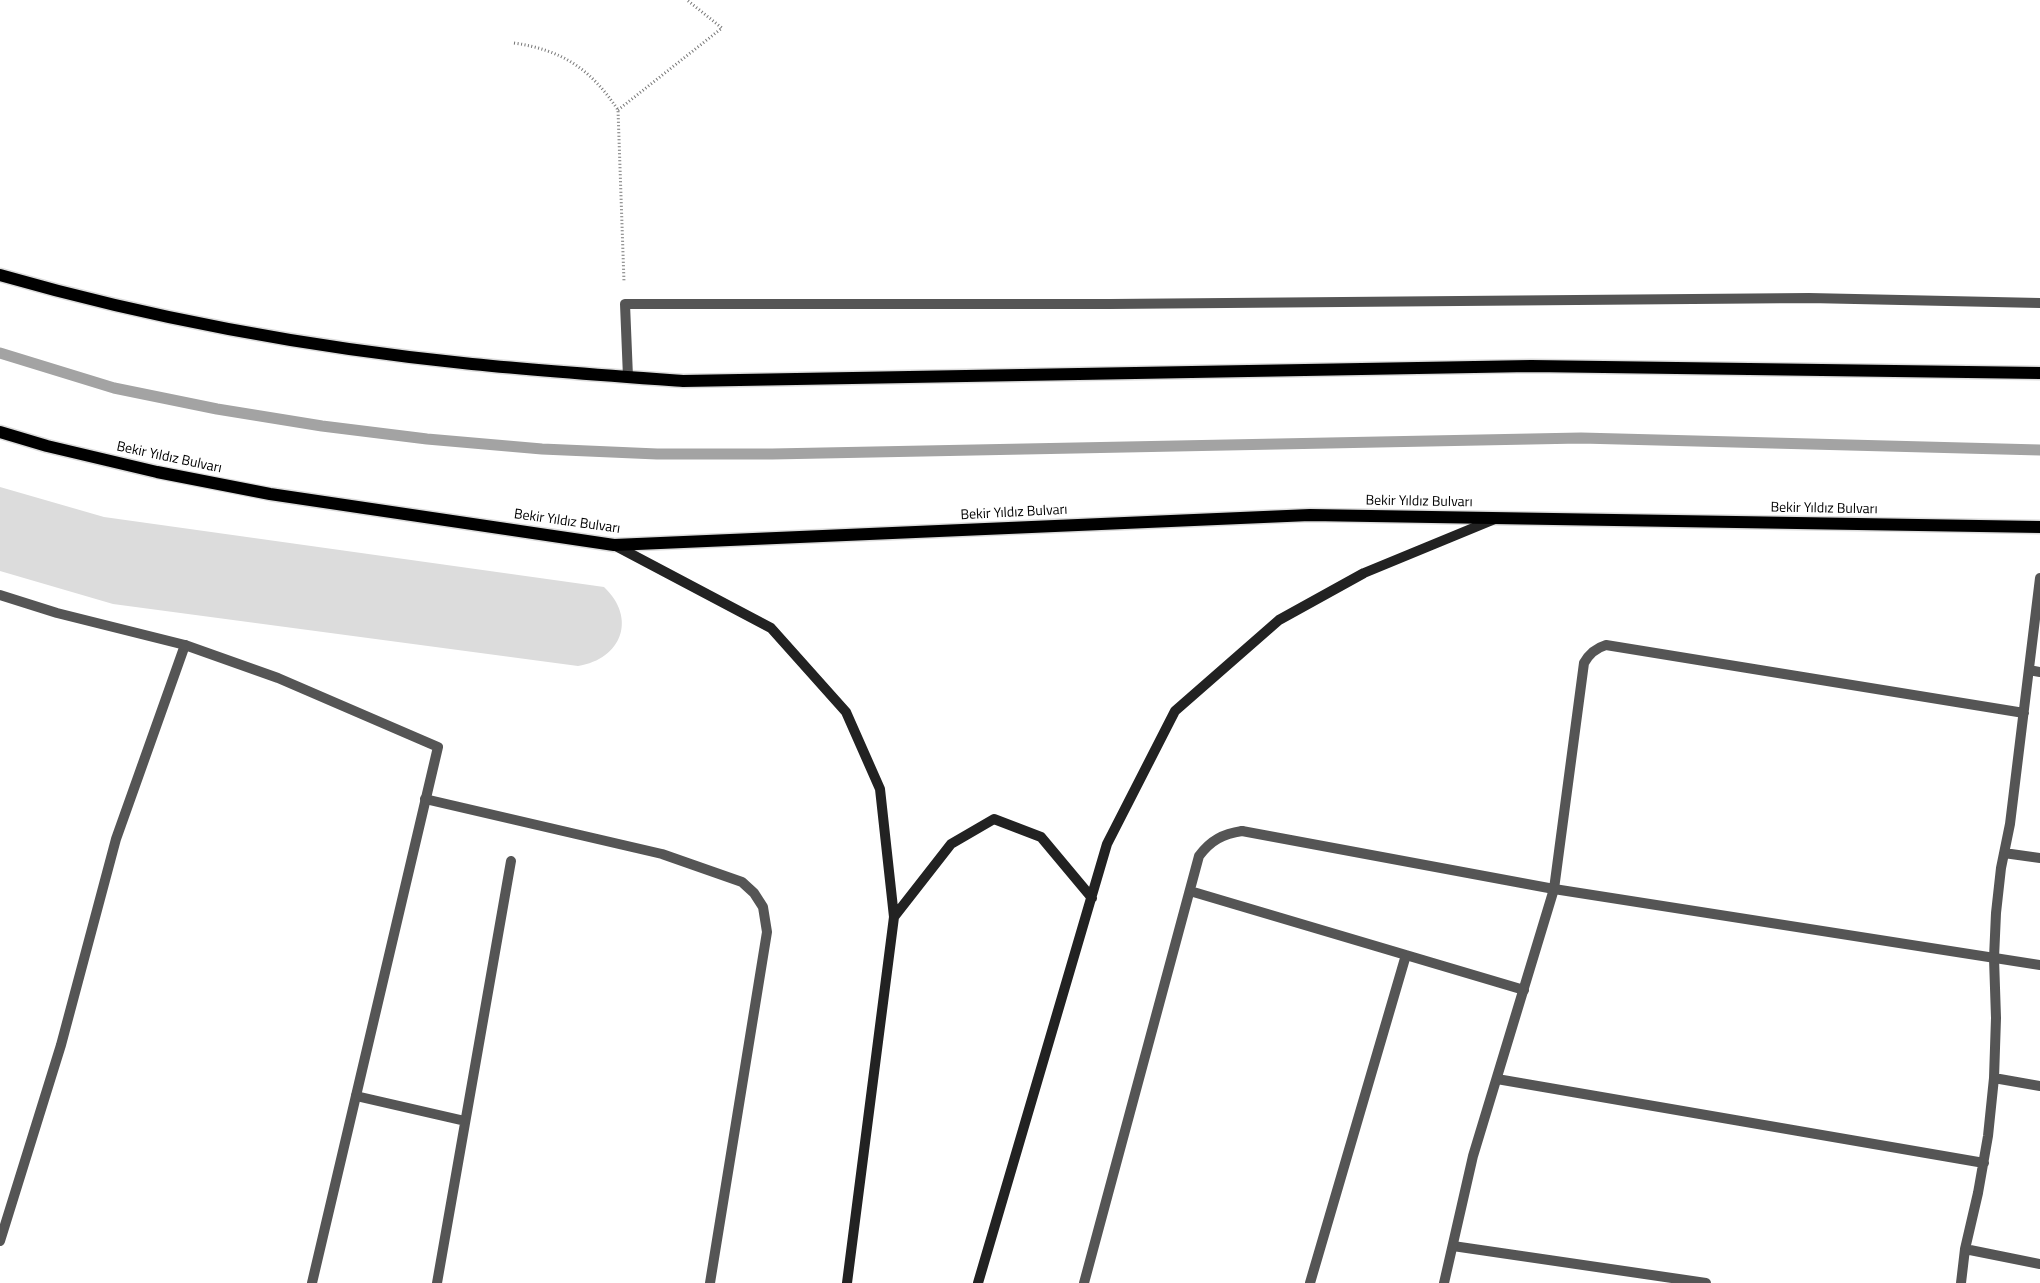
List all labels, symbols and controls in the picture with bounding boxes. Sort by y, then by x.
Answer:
street label: Bekir Yıldız Bulvarı [115,439,223,477]
street label: Bekir Yıldız Bulvarı [1365,493,1473,511]
street label: Bekir Yıldız Bulvarı [1770,500,1878,518]
street label: Bekir Yıldız Bulvarı [960,502,1068,524]
street label: Bekir Yıldız Bulvarı [513,506,621,538]

